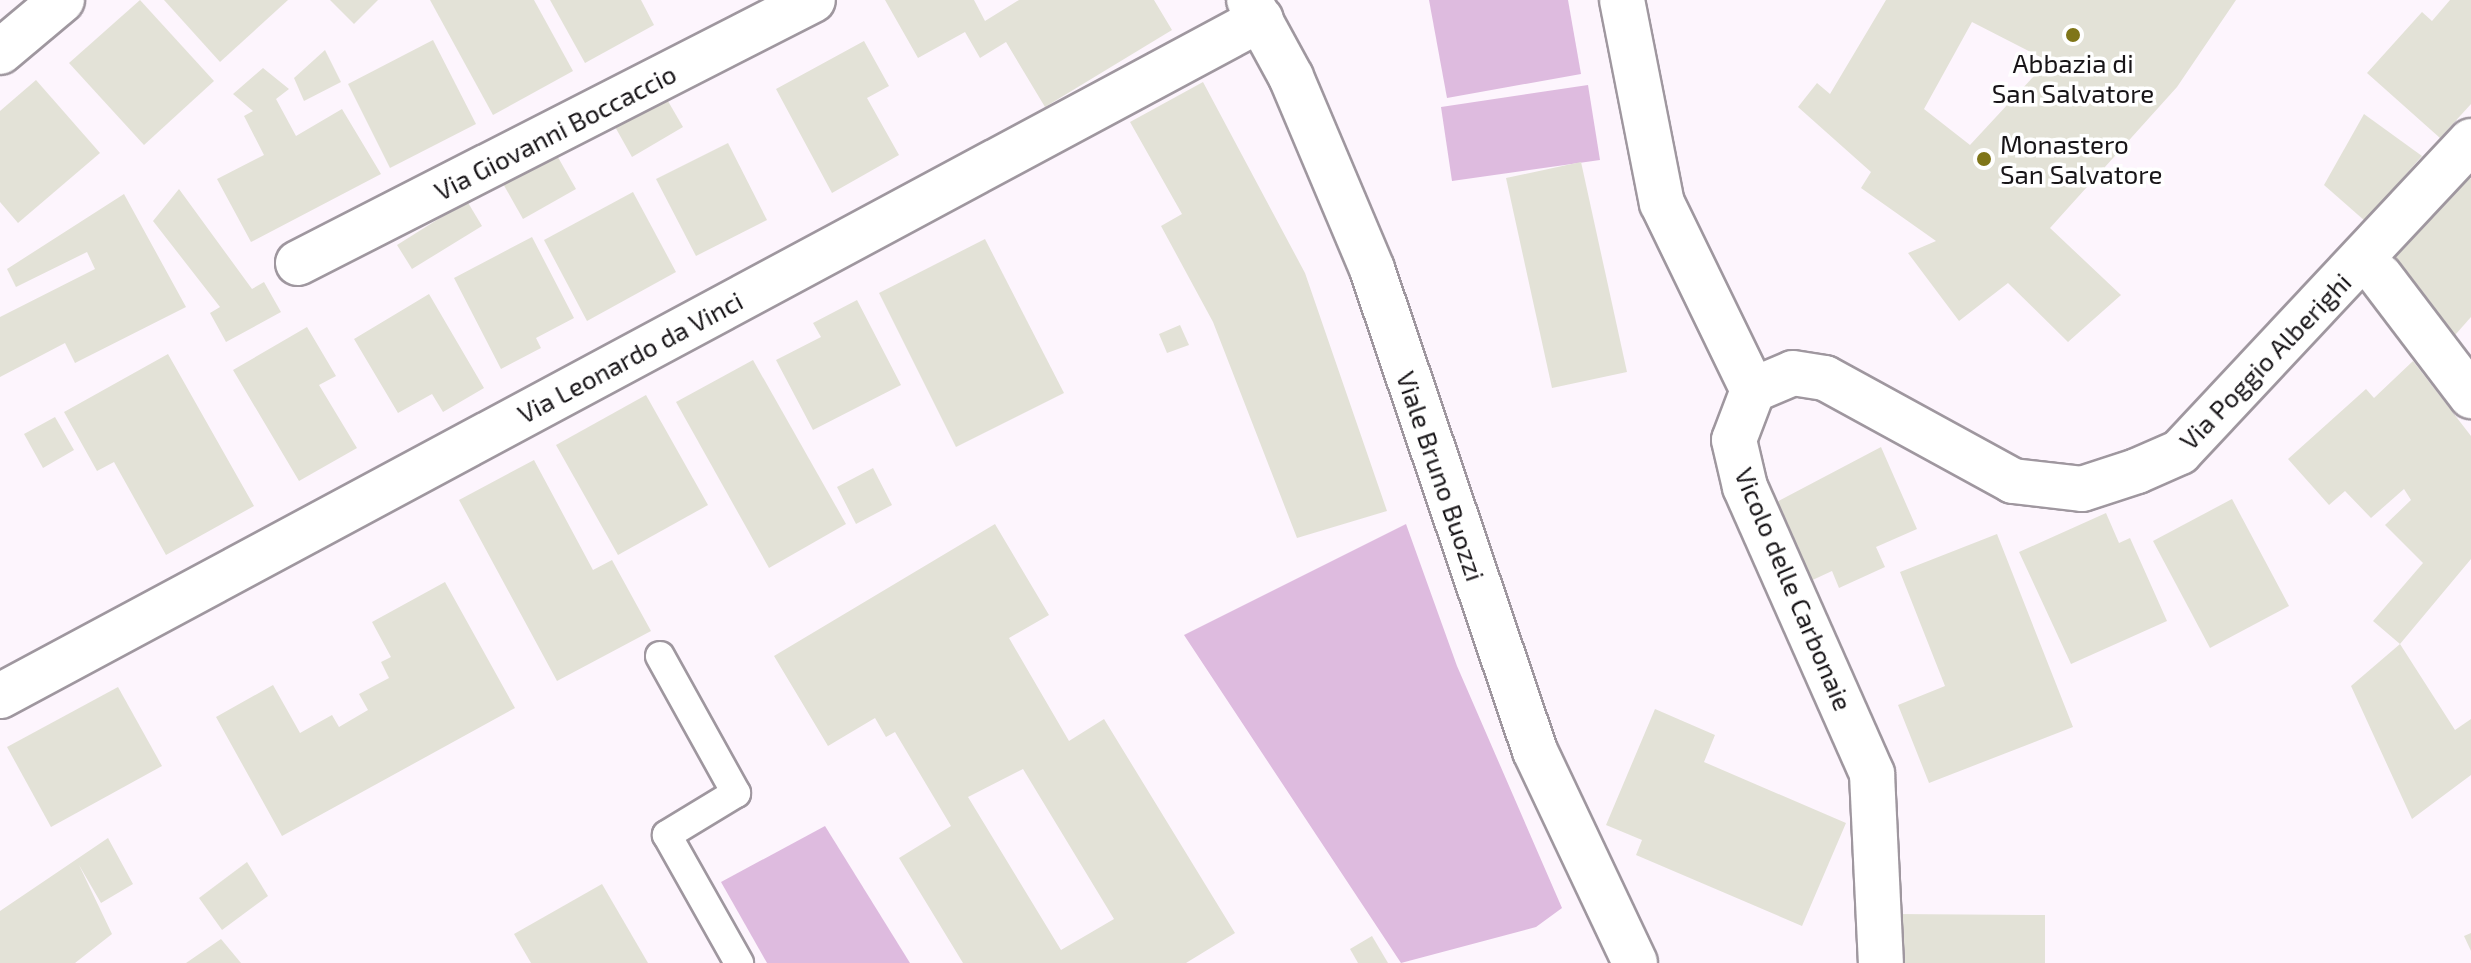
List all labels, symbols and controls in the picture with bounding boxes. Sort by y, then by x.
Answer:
marker: Abbazia di San Salvatore [2064,26,2082,44]
place label: Abbazia di San Salvatore [1992,47,2154,108]
street label: Via Giovanni Boccaccio [429,58,681,206]
place label: Monastero San Salvatore [2000,128,2162,190]
marker: Monastero San Salvatore [1975,150,1993,168]
street label: Via Poggio Alberighi [2173,266,2357,456]
street label: Via Leonardo da Vinci [512,284,748,430]
street label: Viale Bruno Buozzi [1390,367,1492,585]
street label: Vicolo delle Carbonaie [1729,463,1859,715]

